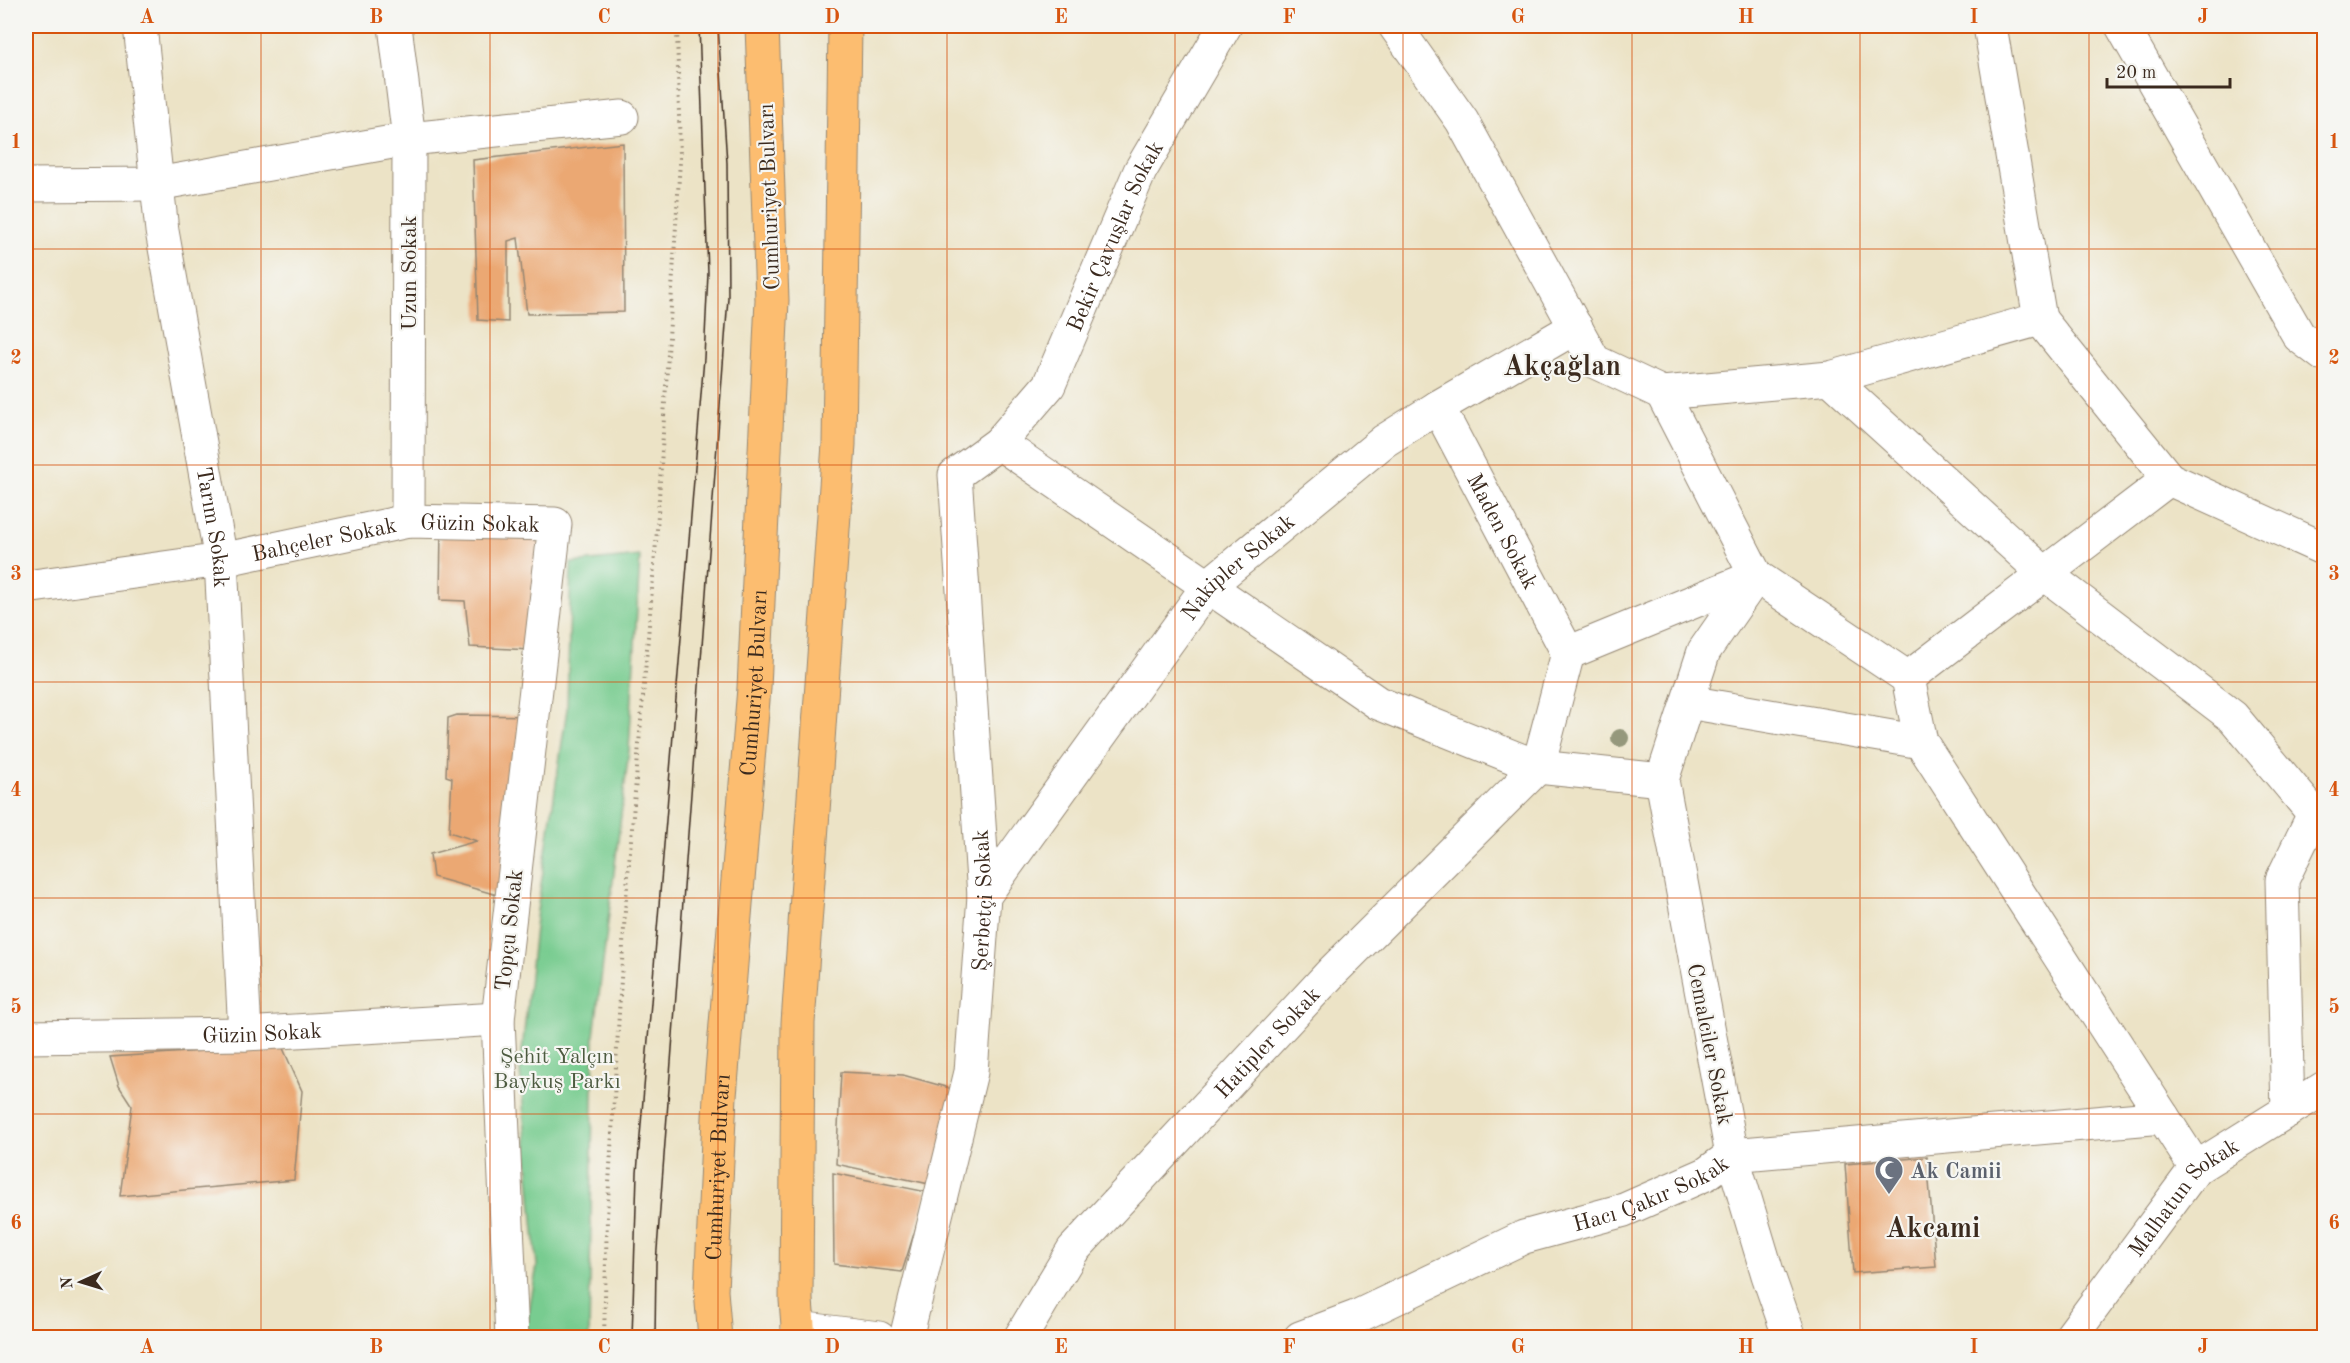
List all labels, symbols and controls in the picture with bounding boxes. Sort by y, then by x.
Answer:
text: A [139,8,155,28]
text: B [369,8,383,28]
text: C [597,8,611,28]
text: D [824,8,840,28]
text: E [1054,8,1068,28]
text: F [1282,8,1296,28]
text: G [1511,8,1525,28]
text: H [1738,8,1754,28]
text: I [1970,8,1978,28]
text: J [2198,8,2209,28]
scale bar [2107,51,2230,89]
text: 20 m [2116,64,2156,82]
street label: Cumhuriyet Bulvarı [756,103,784,291]
text: 1 [10,133,22,153]
text: 1 [2328,133,2340,153]
street label: Bekir Çavuşlar Sokak [1064,138,1168,335]
street label: Uzun Sokak [399,216,421,330]
text: 2 [10,349,22,369]
text: 2 [2328,349,2340,369]
district label: Akçağlan [1503,354,1621,382]
street label: Tarım Sokak [191,465,231,588]
street label: Maden Sokak [1462,470,1541,593]
street label: Nakipler Sokak [1178,511,1299,625]
street label: Güzin Sokak [420,512,540,537]
street label: Bahçeler Sokak [250,515,399,566]
text: 3 [10,565,22,585]
text: 3 [2328,565,2340,585]
street label: Cumhuriyet Bulvarı [738,589,772,777]
text: 4 [10,781,22,801]
text: 4 [2328,781,2340,801]
street label: Şerbetçi Sokak [969,829,997,972]
street label: Topçu Sokak [493,868,527,992]
street label: Cemalciler Sokak [1683,962,1736,1127]
street label: Hatipler Sokak [1211,984,1325,1103]
text: 5 [10,997,22,1018]
text: 5 [2328,997,2340,1018]
street label: Güzin Sokak [202,1020,322,1048]
park label: Şehit Yalçın Baykuş Parkı [493,1046,621,1093]
street label: Cumhuriyet Bulvarı [703,1073,735,1261]
street label: Malhatun Sokak [2125,1135,2243,1261]
street label: Hacı Çakır Sokak [1571,1152,1733,1236]
mosque icon: Ak Camii [1873,1154,1905,1196]
place label: Ak Camii [1910,1161,2001,1183]
text: 6 [10,1214,22,1234]
text: 6 [2328,1214,2340,1234]
district label: Akcami [1886,1216,1980,1244]
north arrow [51,1252,111,1312]
text: N [60,1275,76,1290]
text: A [139,1338,155,1358]
text: B [369,1338,383,1358]
text: C [597,1338,611,1358]
text: D [824,1338,840,1358]
text: E [1054,1338,1068,1358]
text: F [1282,1338,1296,1358]
text: G [1511,1338,1525,1358]
text: H [1738,1338,1754,1358]
text: I [1970,1338,1978,1358]
text: J [2198,1338,2209,1358]

